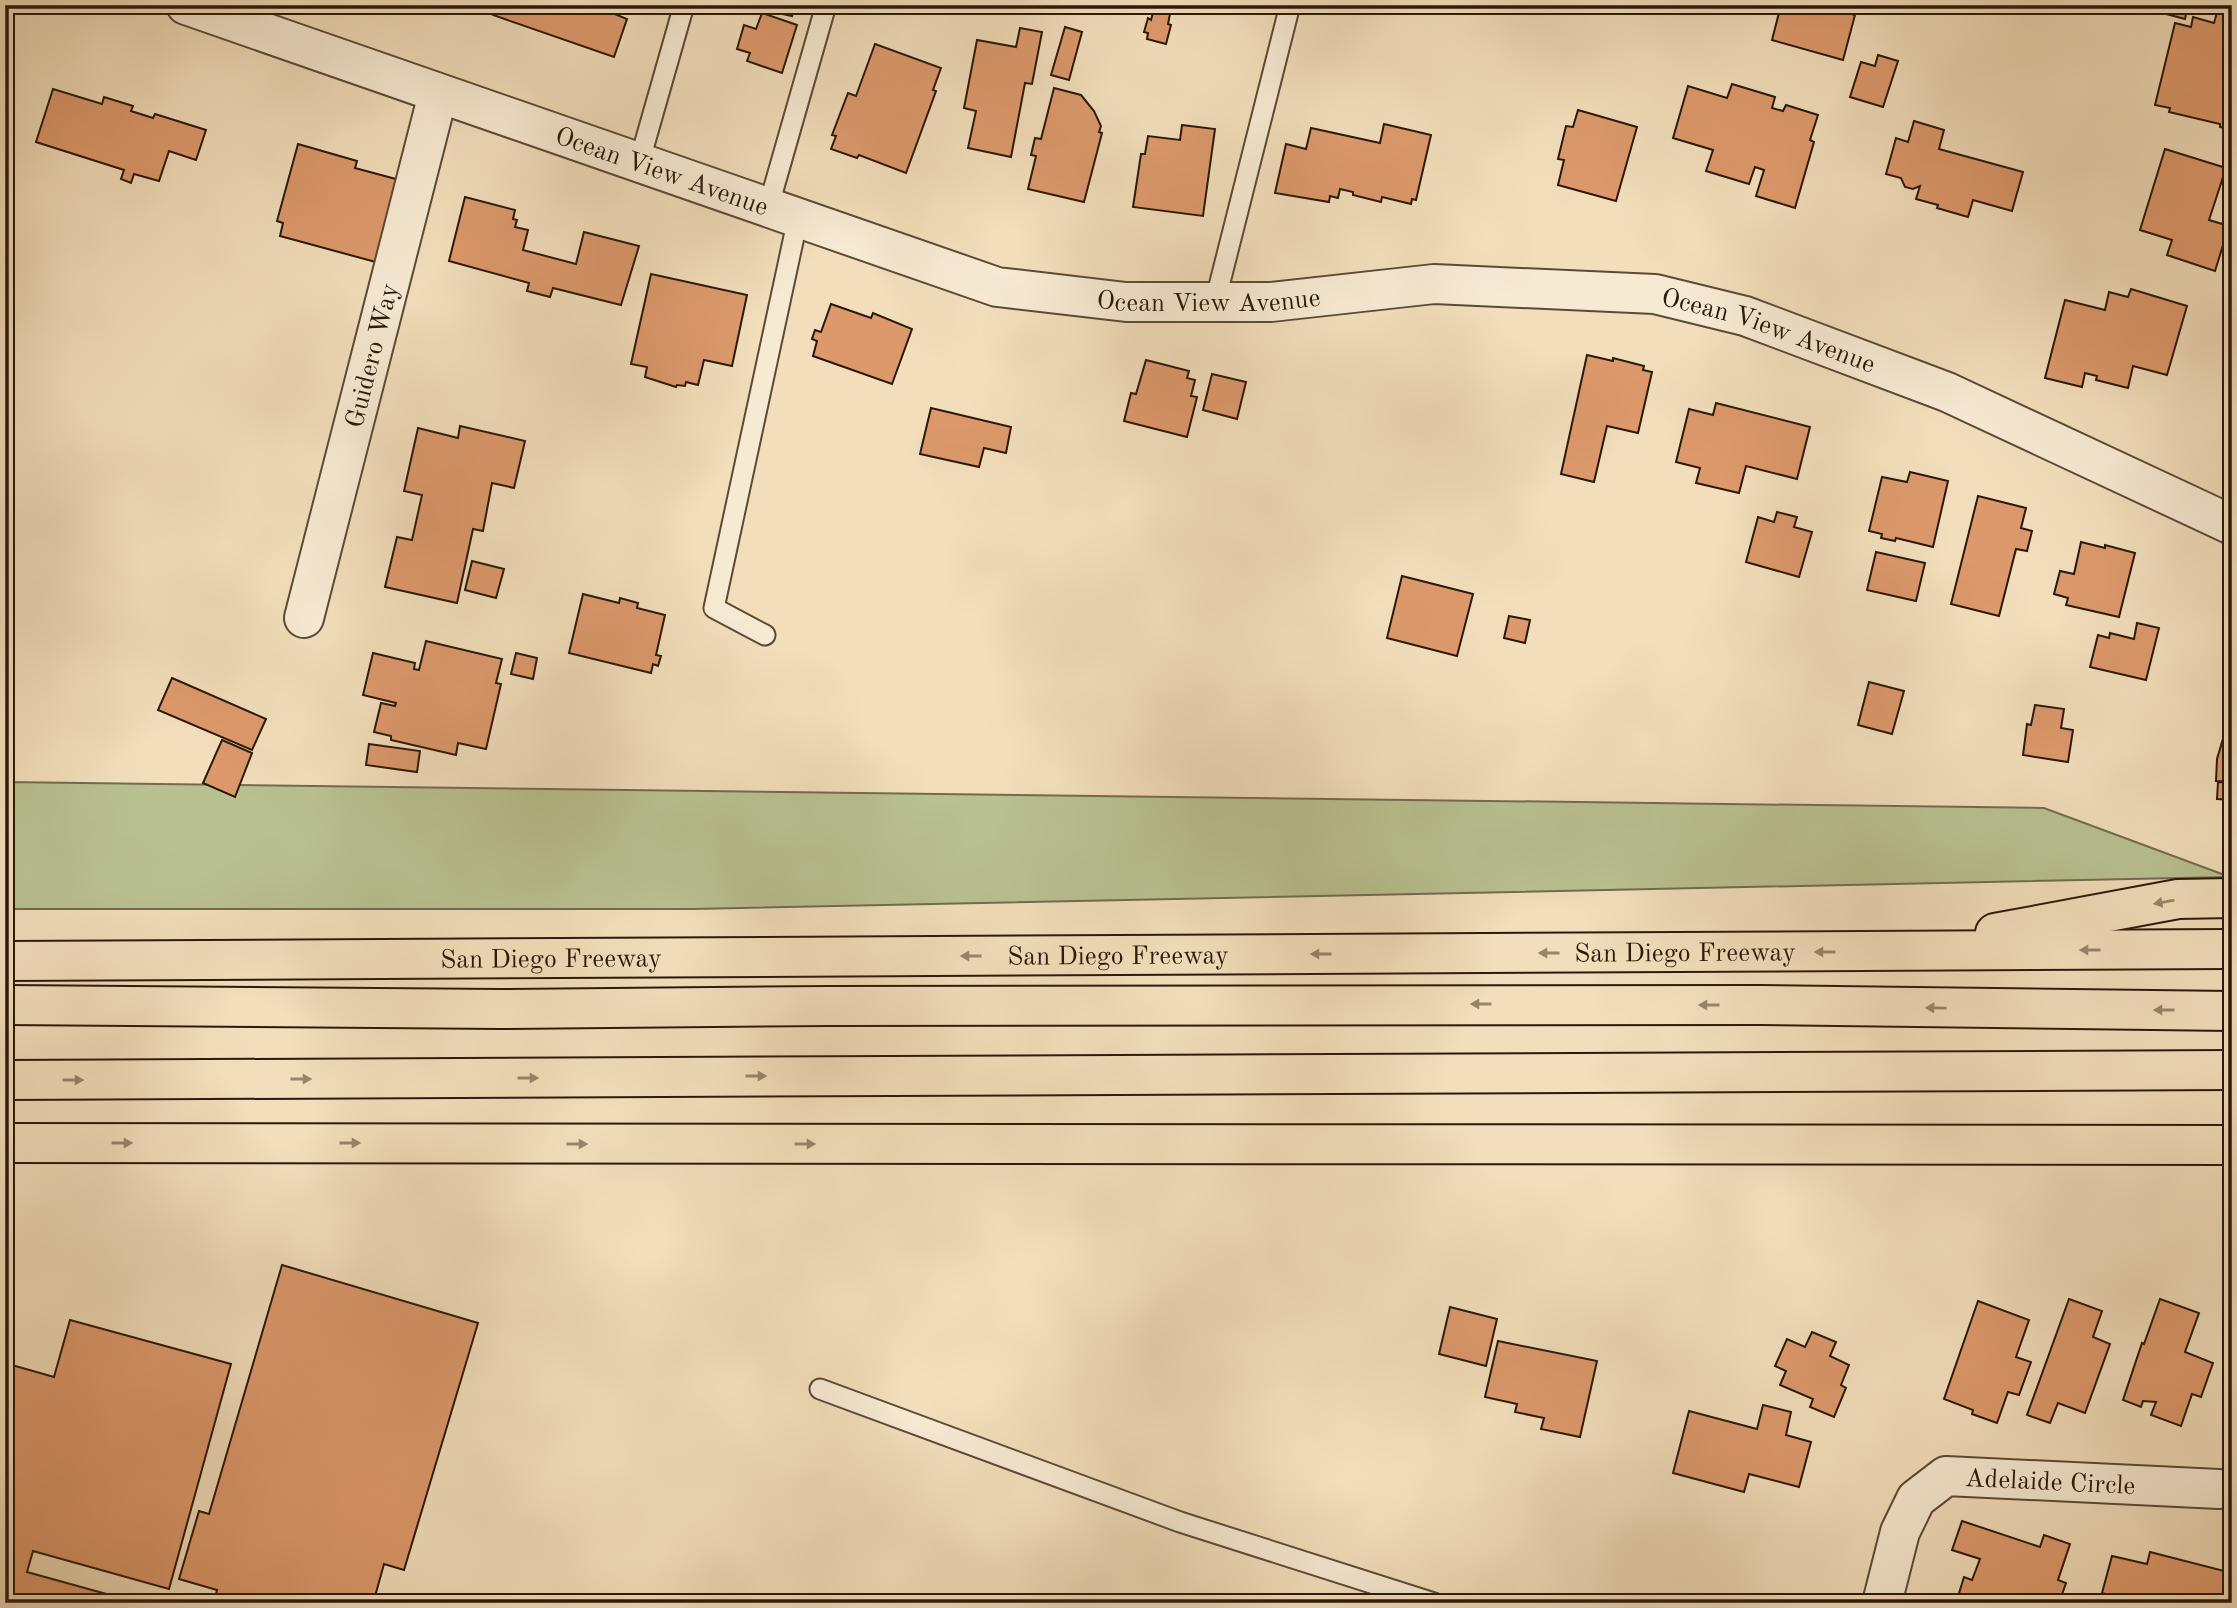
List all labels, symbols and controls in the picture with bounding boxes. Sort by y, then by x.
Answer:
street label: Ocean View Avenue [551,123,771,221]
street label: Guidero Way [342,281,404,431]
street label: Ocean View Avenue [1659,285,1879,379]
street label: Ocean View Avenue [1095,286,1322,317]
one-way arrow [2153,897,2175,908]
street label: San Diego Freeway [1574,940,1796,968]
street label: San Diego Freeway [1007,943,1229,971]
one-way arrow [2079,944,2101,956]
street label: San Diego Freeway [440,946,662,974]
one-way arrow [1814,946,1836,958]
one-way arrow [1537,947,1559,959]
one-way arrow [1310,948,1332,960]
one-way arrow [960,950,982,962]
one-way arrow [1470,998,1492,1010]
one-way arrow [1697,999,1719,1011]
one-way arrow [1925,1002,1947,1013]
one-way arrow [2152,1004,2174,1016]
one-way arrow [745,1071,767,1082]
one-way arrow [518,1072,540,1084]
one-way arrow [290,1073,312,1085]
one-way arrow [63,1074,85,1086]
one-way arrow [112,1137,134,1149]
one-way arrow [339,1137,361,1149]
one-way arrow [567,1138,589,1150]
one-way arrow [794,1138,816,1150]
street label: Adelaide Circle [1964,1466,2136,1500]

